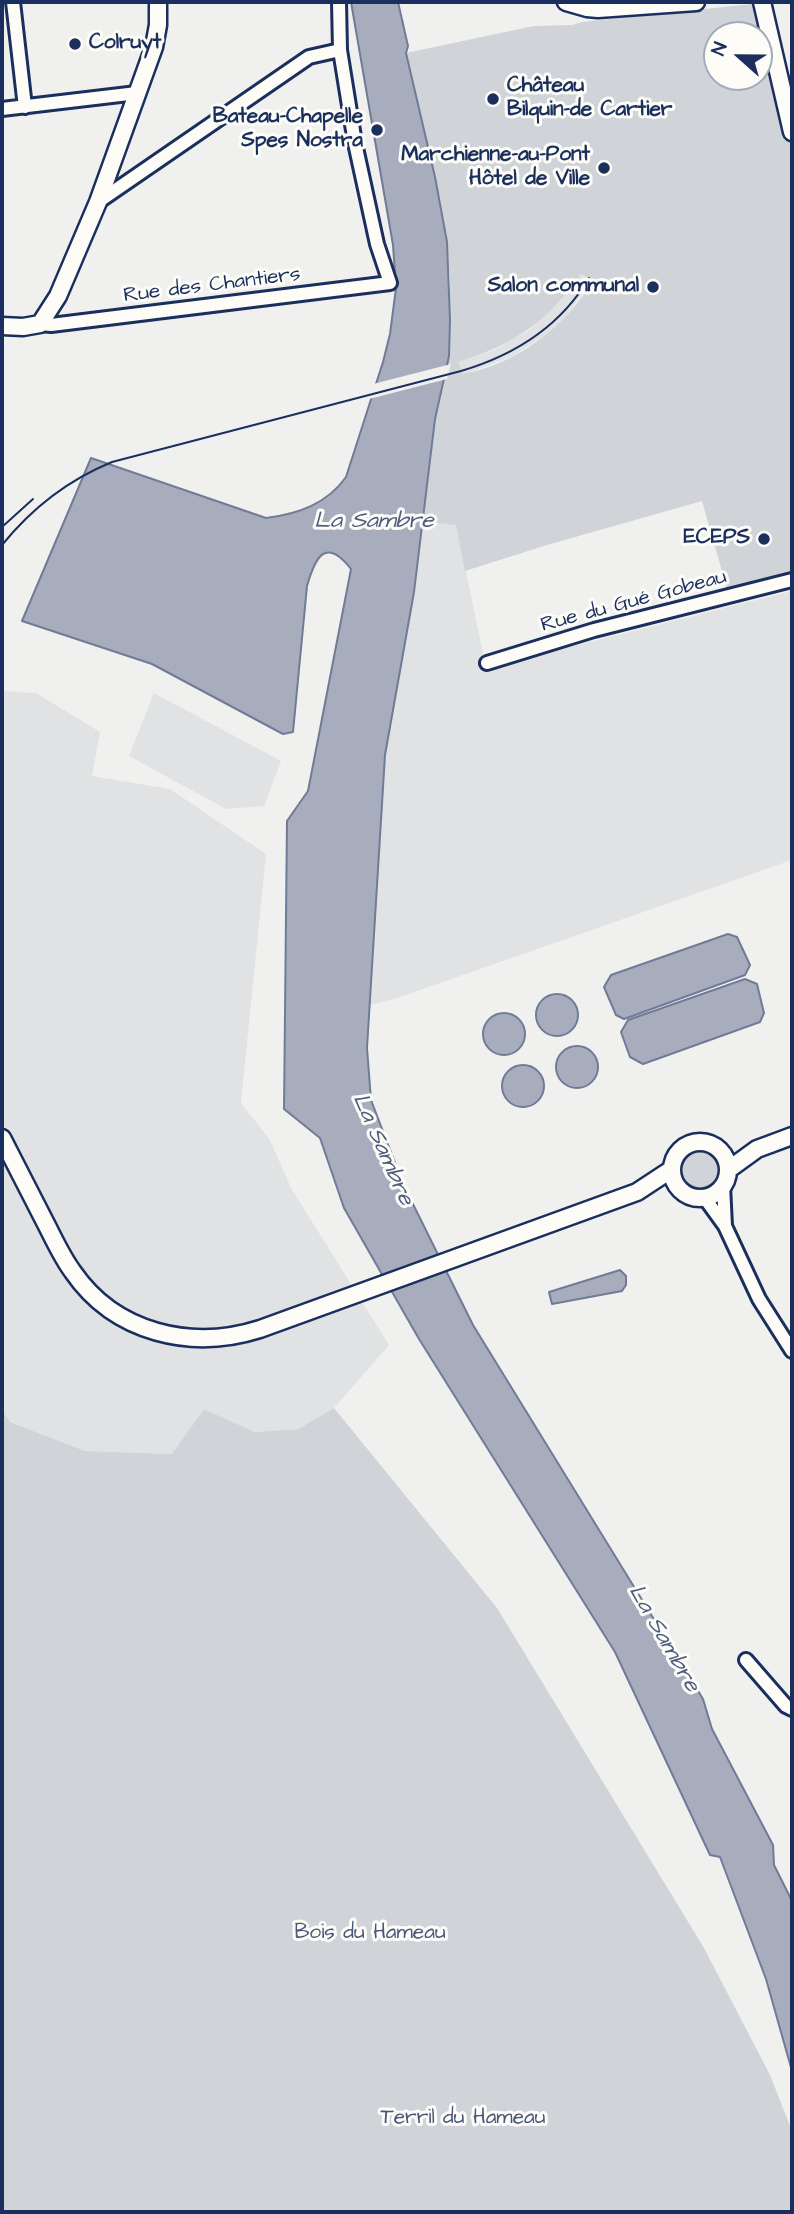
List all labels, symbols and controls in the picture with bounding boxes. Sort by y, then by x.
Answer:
north arrow [703,21,773,91]
place label: Colruyt [89,31,161,57]
marker: Colruyt [67,36,83,52]
text: N [705,39,735,59]
place label: Château Bilquin-de Cartier [507,74,672,124]
marker: Château Bilquin-de Cartier [485,91,501,107]
place label: Bateau-Chapelle Spes Nostra [213,105,363,155]
marker: Bateau-Chapelle Spes Nostra [369,122,385,138]
place label: Marchienne-au-Pont Hôtel de Ville [401,143,590,193]
marker: Marchienne-au-Pont Hôtel de Ville [596,160,612,176]
street label: Rue des Chantiers [122,263,302,309]
place label: Salon communal [488,274,639,300]
marker: Salon communal [645,279,661,295]
water label: La Sambre [314,508,434,536]
place label: ECEPS [683,526,750,552]
marker: ECEPS [756,531,772,547]
street label: Rue du Gué Gobeau [538,565,730,639]
water label: La Sambre [345,1090,419,1210]
water label: La Sambre [621,1580,705,1698]
park label: Bois du Hameau [294,1921,446,1947]
park label: Terril du Hameau [381,2106,545,2132]

